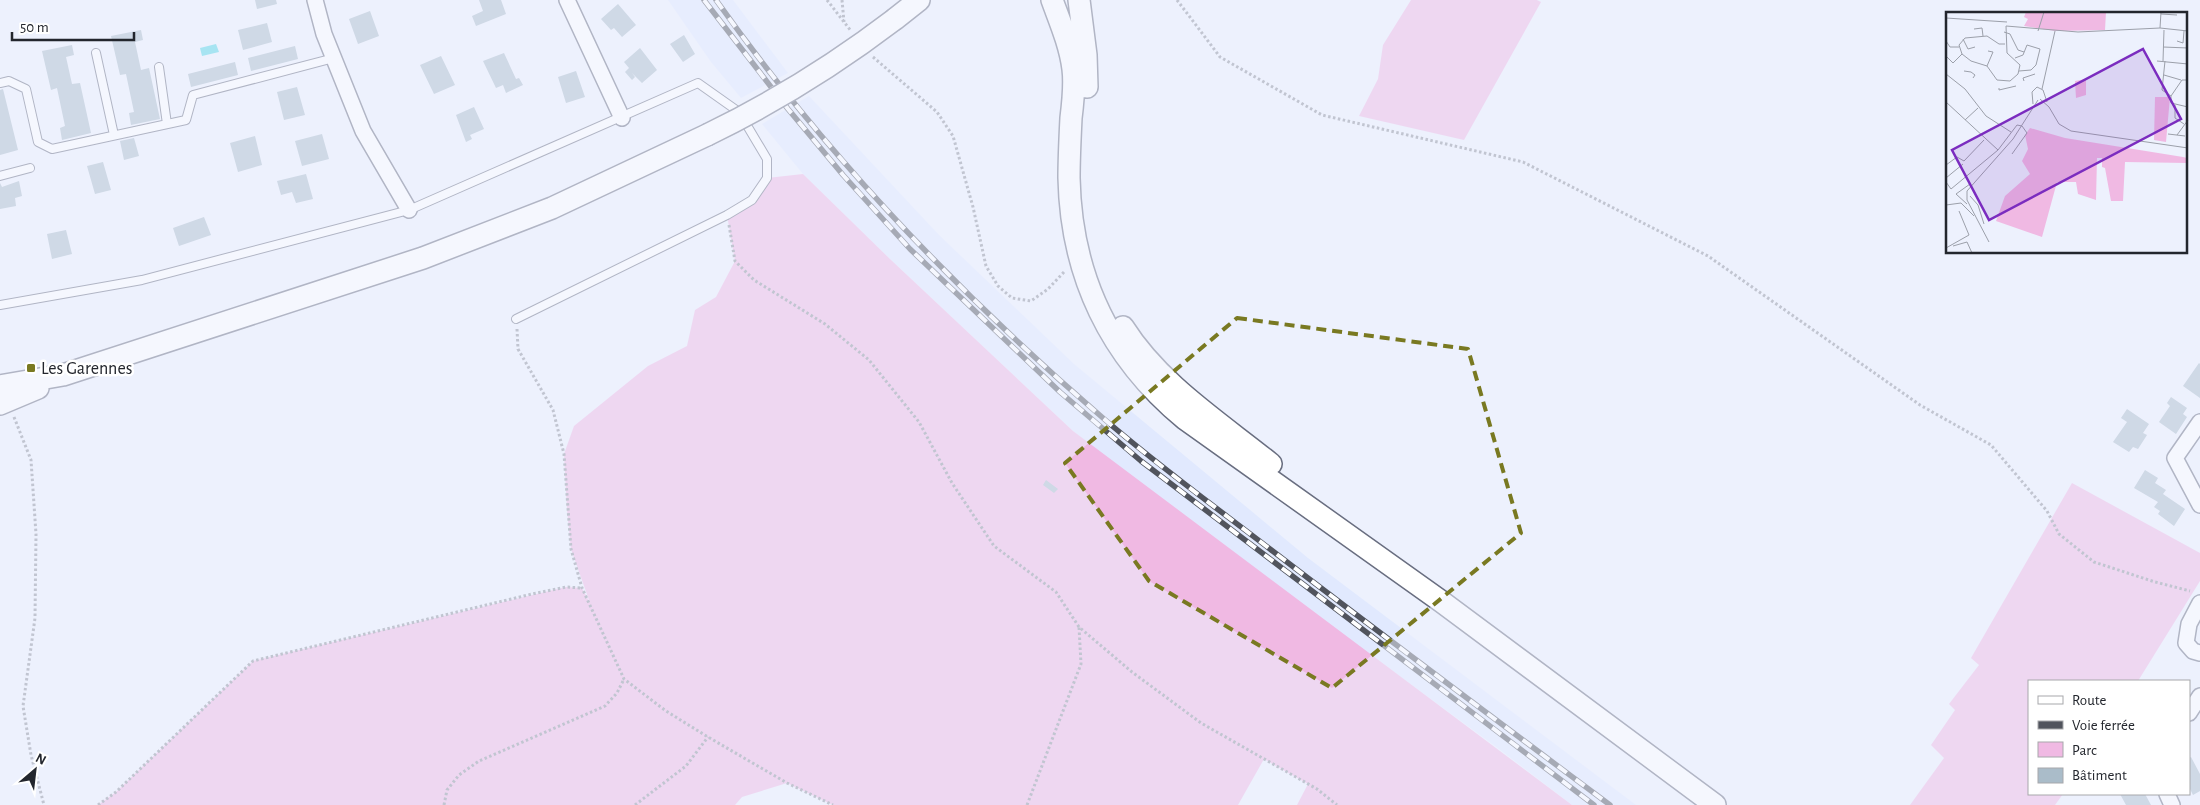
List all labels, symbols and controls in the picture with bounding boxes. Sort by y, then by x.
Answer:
scale bar [12,10,135,42]
inset map [1946,12,2188,254]
text: 50 m [20,20,49,35]
place label: Les Garennes [41,360,132,378]
marker: Les Garennes [25,362,37,374]
legend [2028,680,2190,795]
text: Route [2072,693,2106,708]
text: Voie ferrée [2072,718,2135,733]
text: Parc [2072,743,2097,758]
north arrow [10,745,60,795]
text: N [33,751,48,768]
text: Bâtiment [2072,768,2127,783]

